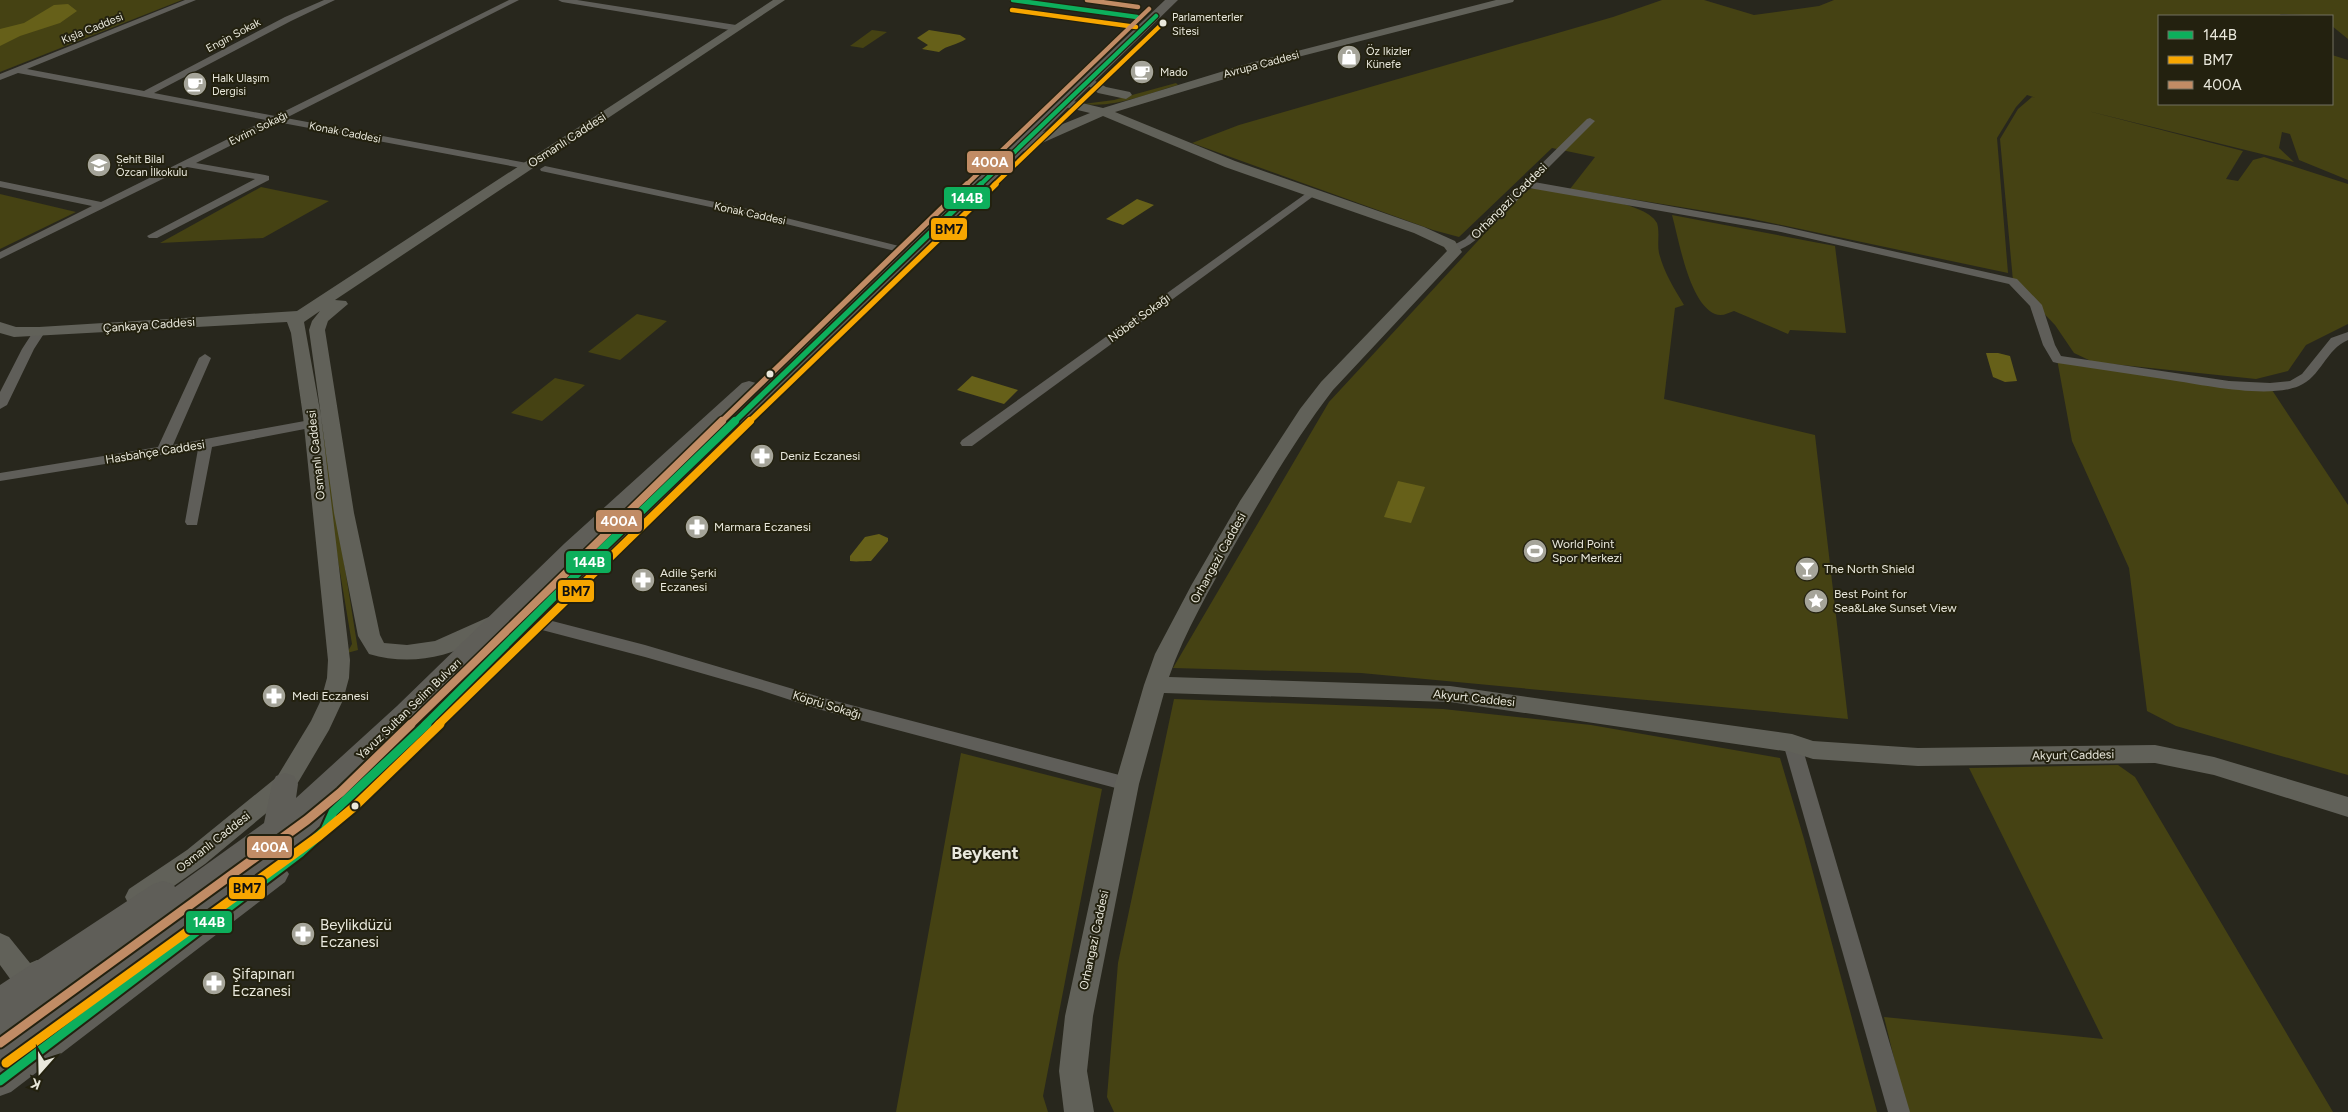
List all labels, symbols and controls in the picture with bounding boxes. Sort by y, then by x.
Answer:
street label: Kışla Caddesi [59,10,125,47]
place label: Parlamenterler Sitesi [1172,11,1243,38]
street label: Engin Sokak [204,15,263,55]
legend [2158,15,2333,105]
marker: Parlamenterler Sitesi [1158,18,1168,28]
text: 144B [2203,26,2237,44]
shop icon: Öz Ikizler Künefe [1336,44,1362,70]
place label: Öz Ikizler Künefe [1366,44,1411,71]
street label: Avrupa Caddesi [1222,48,1300,81]
text: BM7 [2203,51,2233,69]
cafe icon: Mado [1129,59,1155,85]
place label: Mado [1160,66,1188,79]
cafe icon: Halk Ulaşım Dergisi [182,71,208,97]
place label: Halk Ulaşım Dergisi [212,72,269,98]
text: 400A [2203,76,2242,94]
street label: Evrim Sokağı [227,109,290,148]
street label: Osmanlı Caddesi [525,110,609,170]
street label: Konak Caddesi [308,119,382,146]
line badge: 400A [966,150,1014,174]
school or university icon: Şehit Bilal Özcan İlkokulu [86,152,112,178]
place label: Şehit Bilal Özcan İlkokulu [116,153,187,179]
text: 400A [971,154,1009,171]
street label: Orhangazi Caddesi [1468,160,1550,242]
line badge: 144B [943,186,991,210]
text: 144B [951,190,984,207]
street label: Konak Caddesi [713,200,787,227]
line badge: BM7 [930,217,968,241]
text: BM7 [935,221,963,238]
street label: Nöbet Sokağı [1105,291,1173,345]
street label: Çankaya Caddesi [103,315,195,335]
unlabelled marker [765,369,775,379]
street label: Osmanlı Caddesi [304,409,328,501]
street label: Hasbahçe Caddesi [104,437,206,467]
pharmacy icon: Deniz Eczanesi [749,443,775,469]
place label: Deniz Eczanesi [780,449,860,463]
line badge: 400A [595,509,643,533]
street label: Orhangazi Caddesi [1187,510,1249,606]
text: 400A [600,513,638,530]
pharmacy icon: Marmara Eczanesi [684,514,710,540]
place label: Marmara Eczanesi [714,520,811,534]
place label: World Point Spor Merkezi [1552,537,1622,565]
sports icon: World Point Spor Merkezi [1522,538,1548,564]
line badge: 144B [565,550,612,574]
text: 144B [573,554,606,571]
bar icon: The North Shield [1794,556,1820,582]
place label: The North Shield [1824,562,1914,576]
place label: Adile Şerki Eczanesi [660,566,717,594]
pharmacy icon: Adile Şerki Eczanesi [630,567,656,593]
line badge: BM7 [557,579,595,603]
text: BM7 [562,583,590,600]
place label: Best Point for Sea&Lake Sunset View [1834,587,1957,615]
place icon: Best Point for Sea&Lake Sunset View [1803,588,1829,614]
street label: Yavuz Sultan Selim Bulvarı [354,655,464,763]
pharmacy icon: Medi Eczanesi [261,683,287,709]
street label: Akyurt Caddesi [1432,687,1516,709]
street label: Köprü Sokağı [791,688,863,722]
place label: Medi Eczanesi [292,689,369,703]
street label: Akyurt Caddesi [2032,747,2114,763]
unlabelled marker [350,801,360,811]
street label: Osmanlı Caddesi [173,809,253,875]
line badge: 400A [246,835,293,859]
text: 400A [251,839,289,856]
district label: Beykent [951,842,1019,864]
line badge: BM7 [228,876,266,900]
text: BM7 [233,880,261,897]
street label: Orhangazi Caddesi [1077,889,1111,991]
line badge: 144B [185,910,233,934]
text: 144B [193,914,226,931]
place label: Beylikdüzü Eczanesi [320,916,392,951]
pharmacy icon: Beylikdüzü Eczanesi [290,921,316,947]
place label: Şifapınarı Eczanesi [232,965,295,1000]
pharmacy icon: Şifapınarı Eczanesi [201,970,227,996]
north arrow [15,1047,65,1097]
text: K [28,1074,43,1093]

